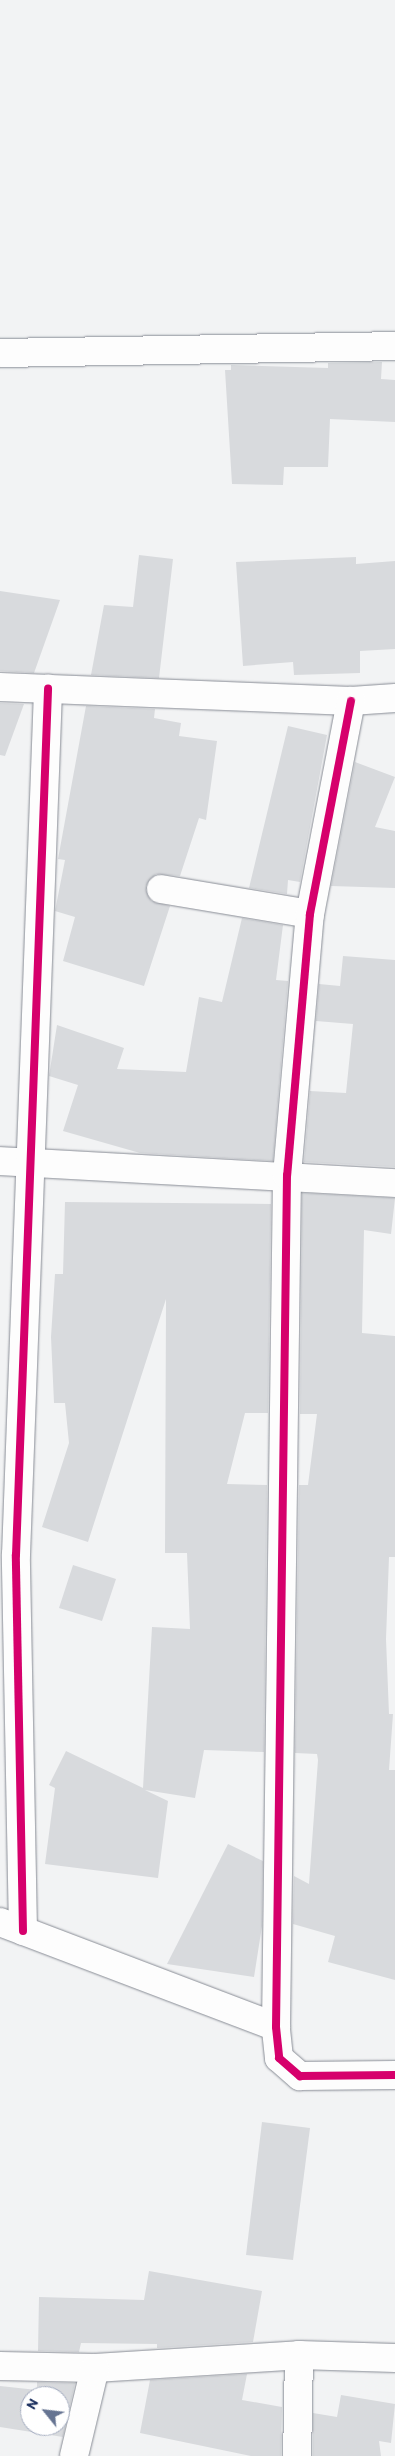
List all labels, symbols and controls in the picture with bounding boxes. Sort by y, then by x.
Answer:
north arrow [20,2386,70,2436]
text: N [23,2396,42,2412]

